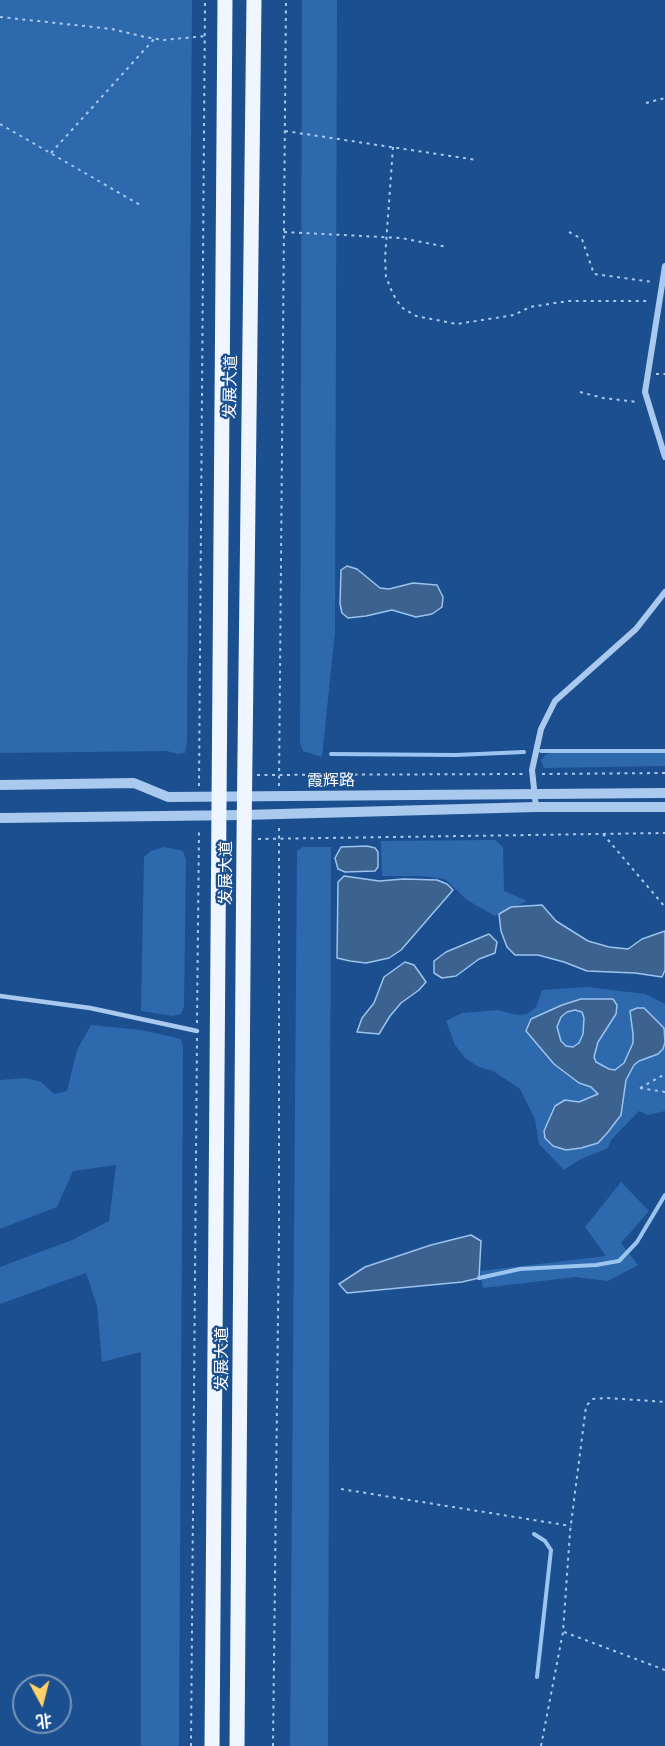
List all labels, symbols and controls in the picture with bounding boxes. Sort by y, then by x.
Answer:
street label: 发展大道 [221,355,241,419]
street label: 霞辉路 [307,771,355,791]
street label: 发展大道 [216,841,236,905]
street label: 发展大道 [212,1327,232,1391]
north arrow [12,1674,72,1734]
text: 北 [35,1710,53,1731]

